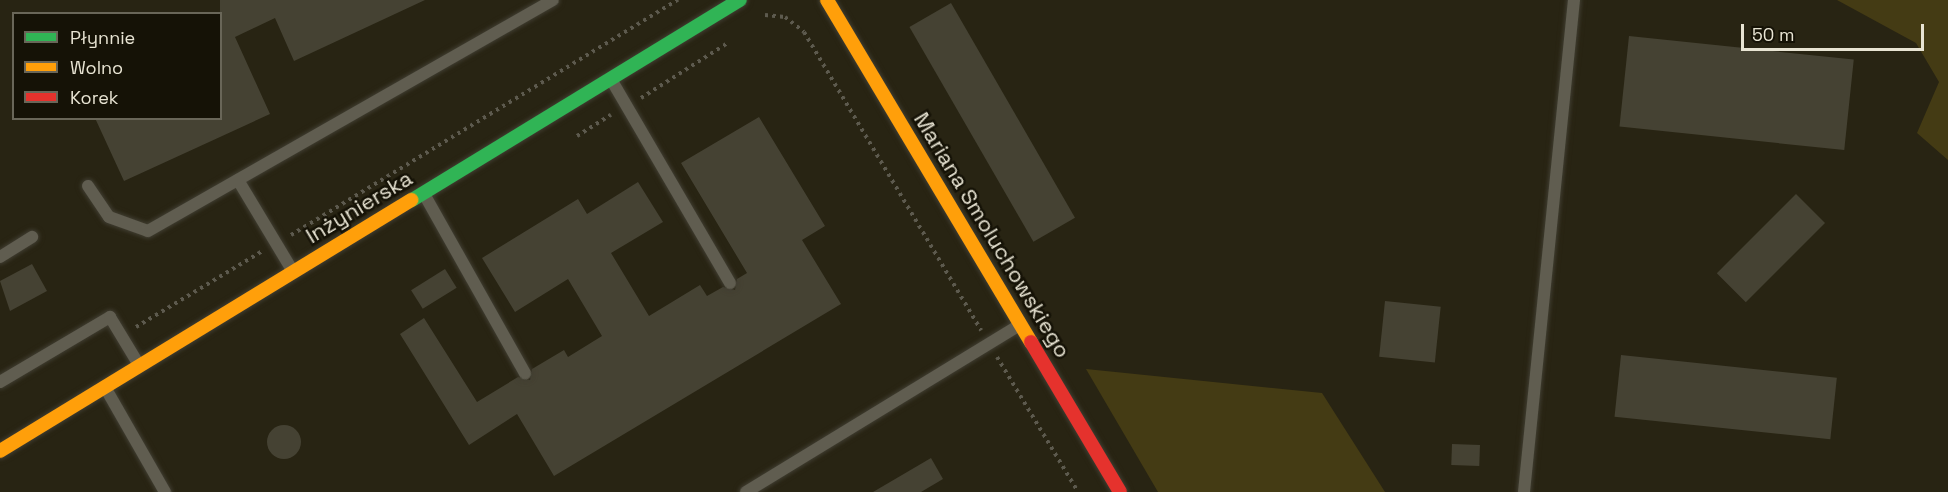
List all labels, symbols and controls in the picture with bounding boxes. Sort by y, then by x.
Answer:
legend [12,12,222,120]
scale bar [1744,12,1927,50]
text: 50 m [1752,23,1794,46]
text: Płynnie [70,26,135,49]
text: Wolno [70,56,123,79]
text: Korek [70,86,119,109]
street label: Mariana Smoluchowskiego [908,107,1076,363]
street label: Inżynierska [301,165,417,249]

